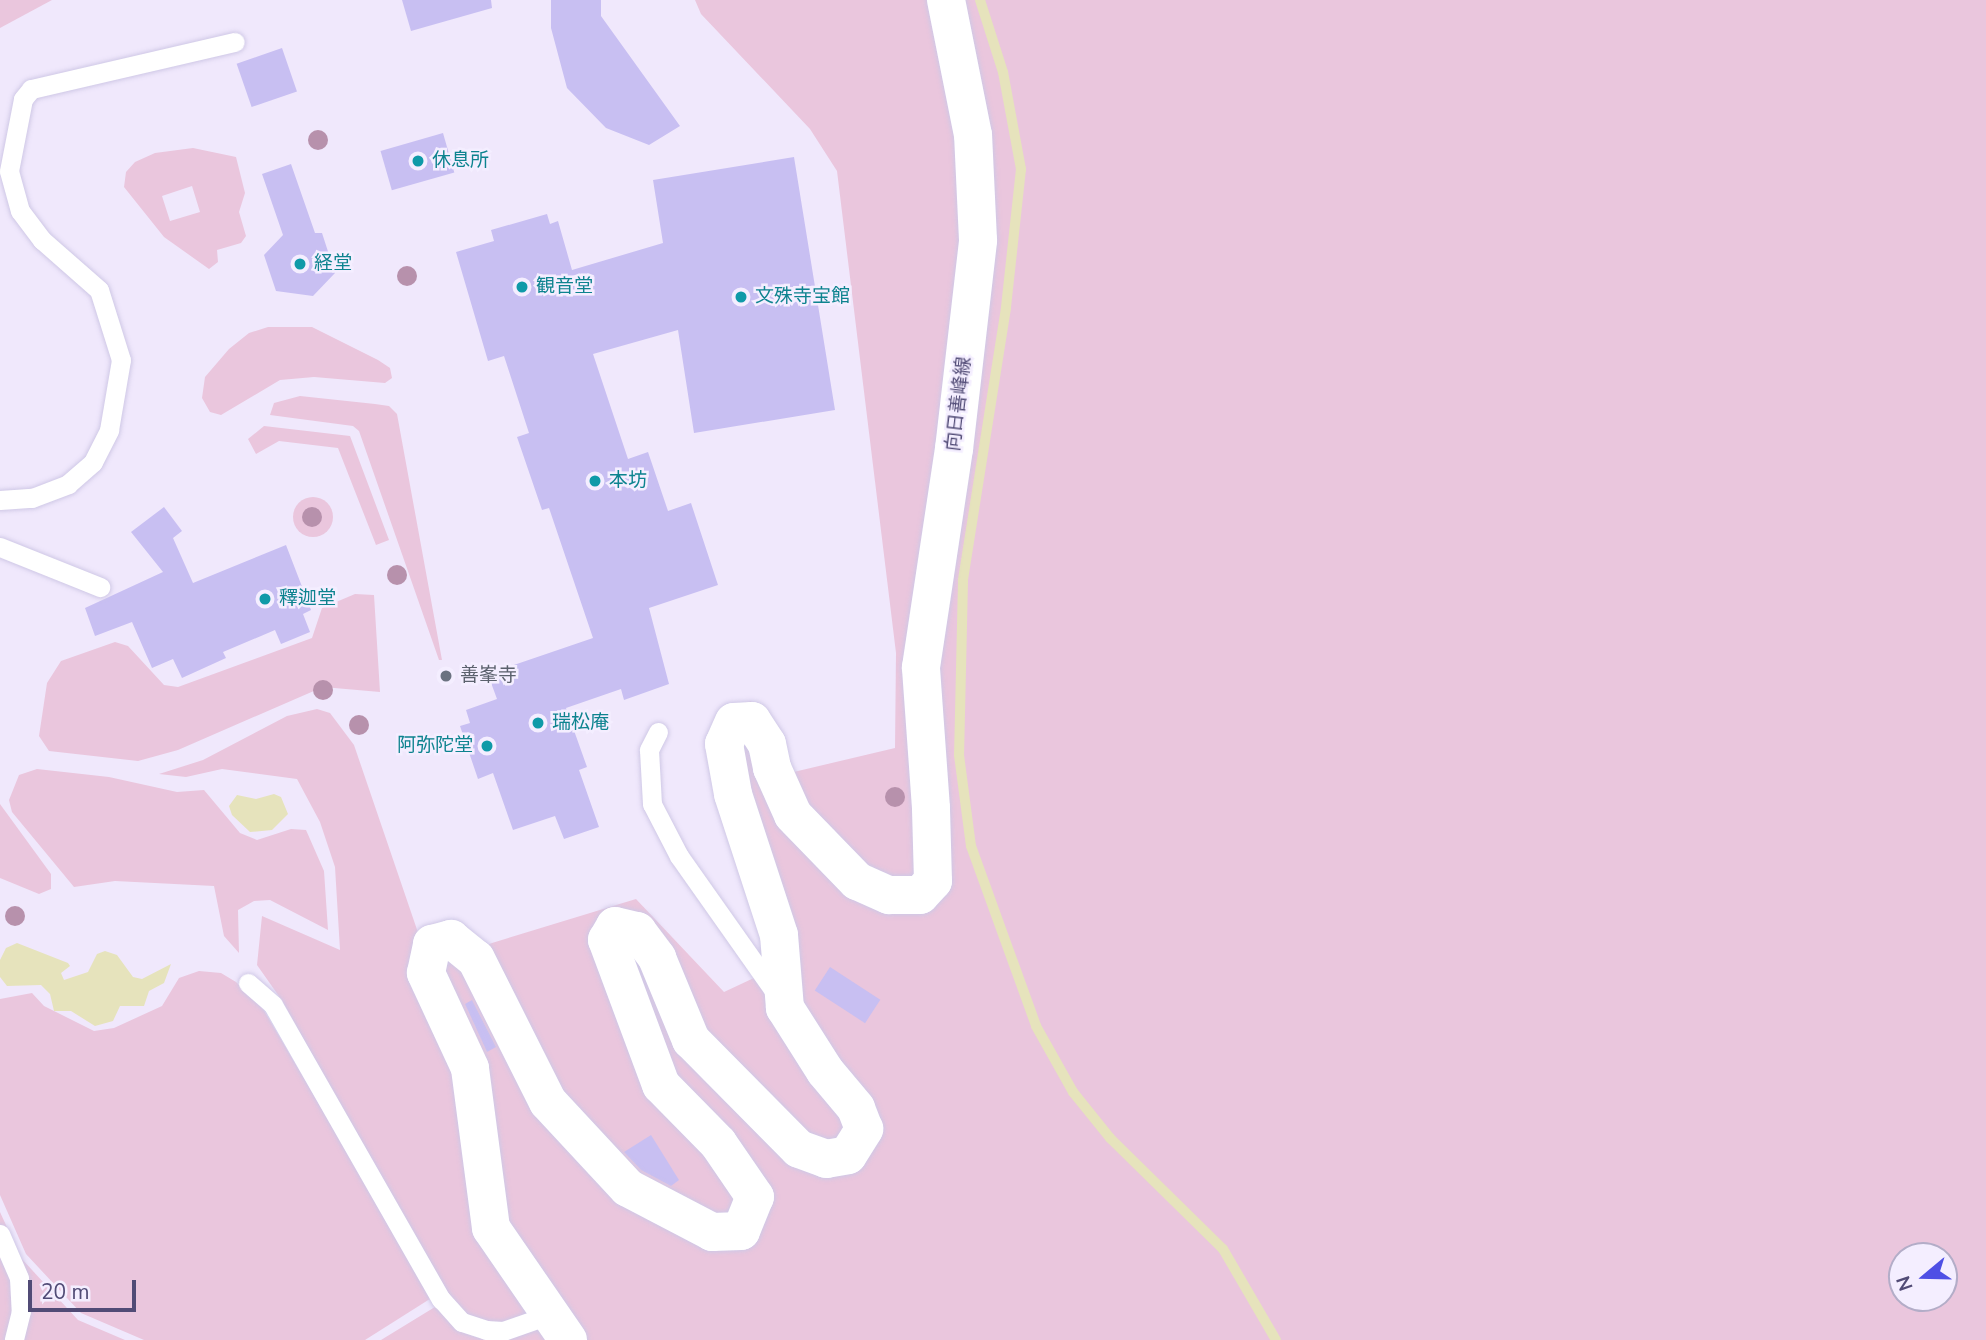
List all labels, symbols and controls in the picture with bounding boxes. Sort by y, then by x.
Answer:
place label: 休息所 [432,150,489,172]
marker: 休息所 [410,153,426,169]
place label: 経堂 [314,253,352,275]
marker: 経堂 [292,256,308,272]
place label: 観音堂 [536,276,593,298]
marker: 観音堂 [514,279,530,295]
place label: 文殊寺宝館 [755,286,850,308]
marker: 文殊寺宝館 [733,289,749,305]
street label: 向日善峰線 [942,355,976,453]
place label: 本坊 [609,470,647,492]
marker: 本坊 [587,473,603,489]
place label: 釋迦堂 [279,588,336,610]
marker: 釋迦堂 [257,591,273,607]
place label: 善峯寺 [460,665,517,687]
marker: 善峯寺 [438,668,454,684]
place label: 瑞松庵 [552,712,609,734]
marker: 瑞松庵 [530,715,546,731]
place label: 阿弥陀堂 [397,735,473,757]
marker: 阿弥陀堂 [479,738,495,754]
north arrow [1888,1242,1958,1312]
scale bar [32,1266,140,1310]
text: N [1890,1272,1920,1294]
text: 20 m [41,1278,90,1306]

